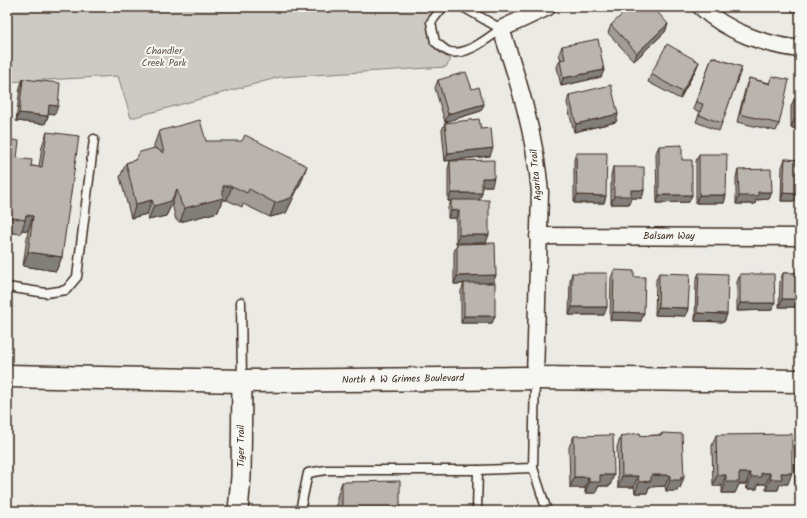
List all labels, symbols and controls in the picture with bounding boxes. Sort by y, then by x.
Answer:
park label: Chandler Creek Park [141,43,187,71]
street label: Agarita Trail [526,148,546,202]
street label: Balsam Way [643,228,695,244]
street label: North A W Grimes Boulevard [342,370,465,388]
street label: Tiger Trail [233,424,249,467]

